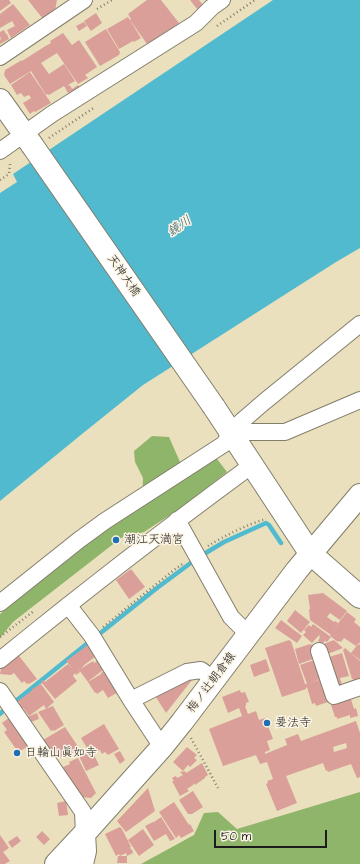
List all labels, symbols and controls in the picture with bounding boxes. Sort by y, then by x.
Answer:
water label: 鏡川 [165,213,195,241]
street label: 天神大橋 [103,252,143,300]
place label: 潮江天満宮 [124,533,184,547]
marker: 潮江天満宮 [111,535,121,545]
street label: 梅ノ辻朝倉線 [185,650,239,716]
place label: 要法寺 [275,716,311,730]
marker: 要法寺 [262,718,272,728]
place label: 日輪山眞如寺 [25,746,97,760]
marker: 日輪山眞如寺 [12,748,22,758]
scale bar [216,822,329,848]
text: 50 m [221,828,251,845]

